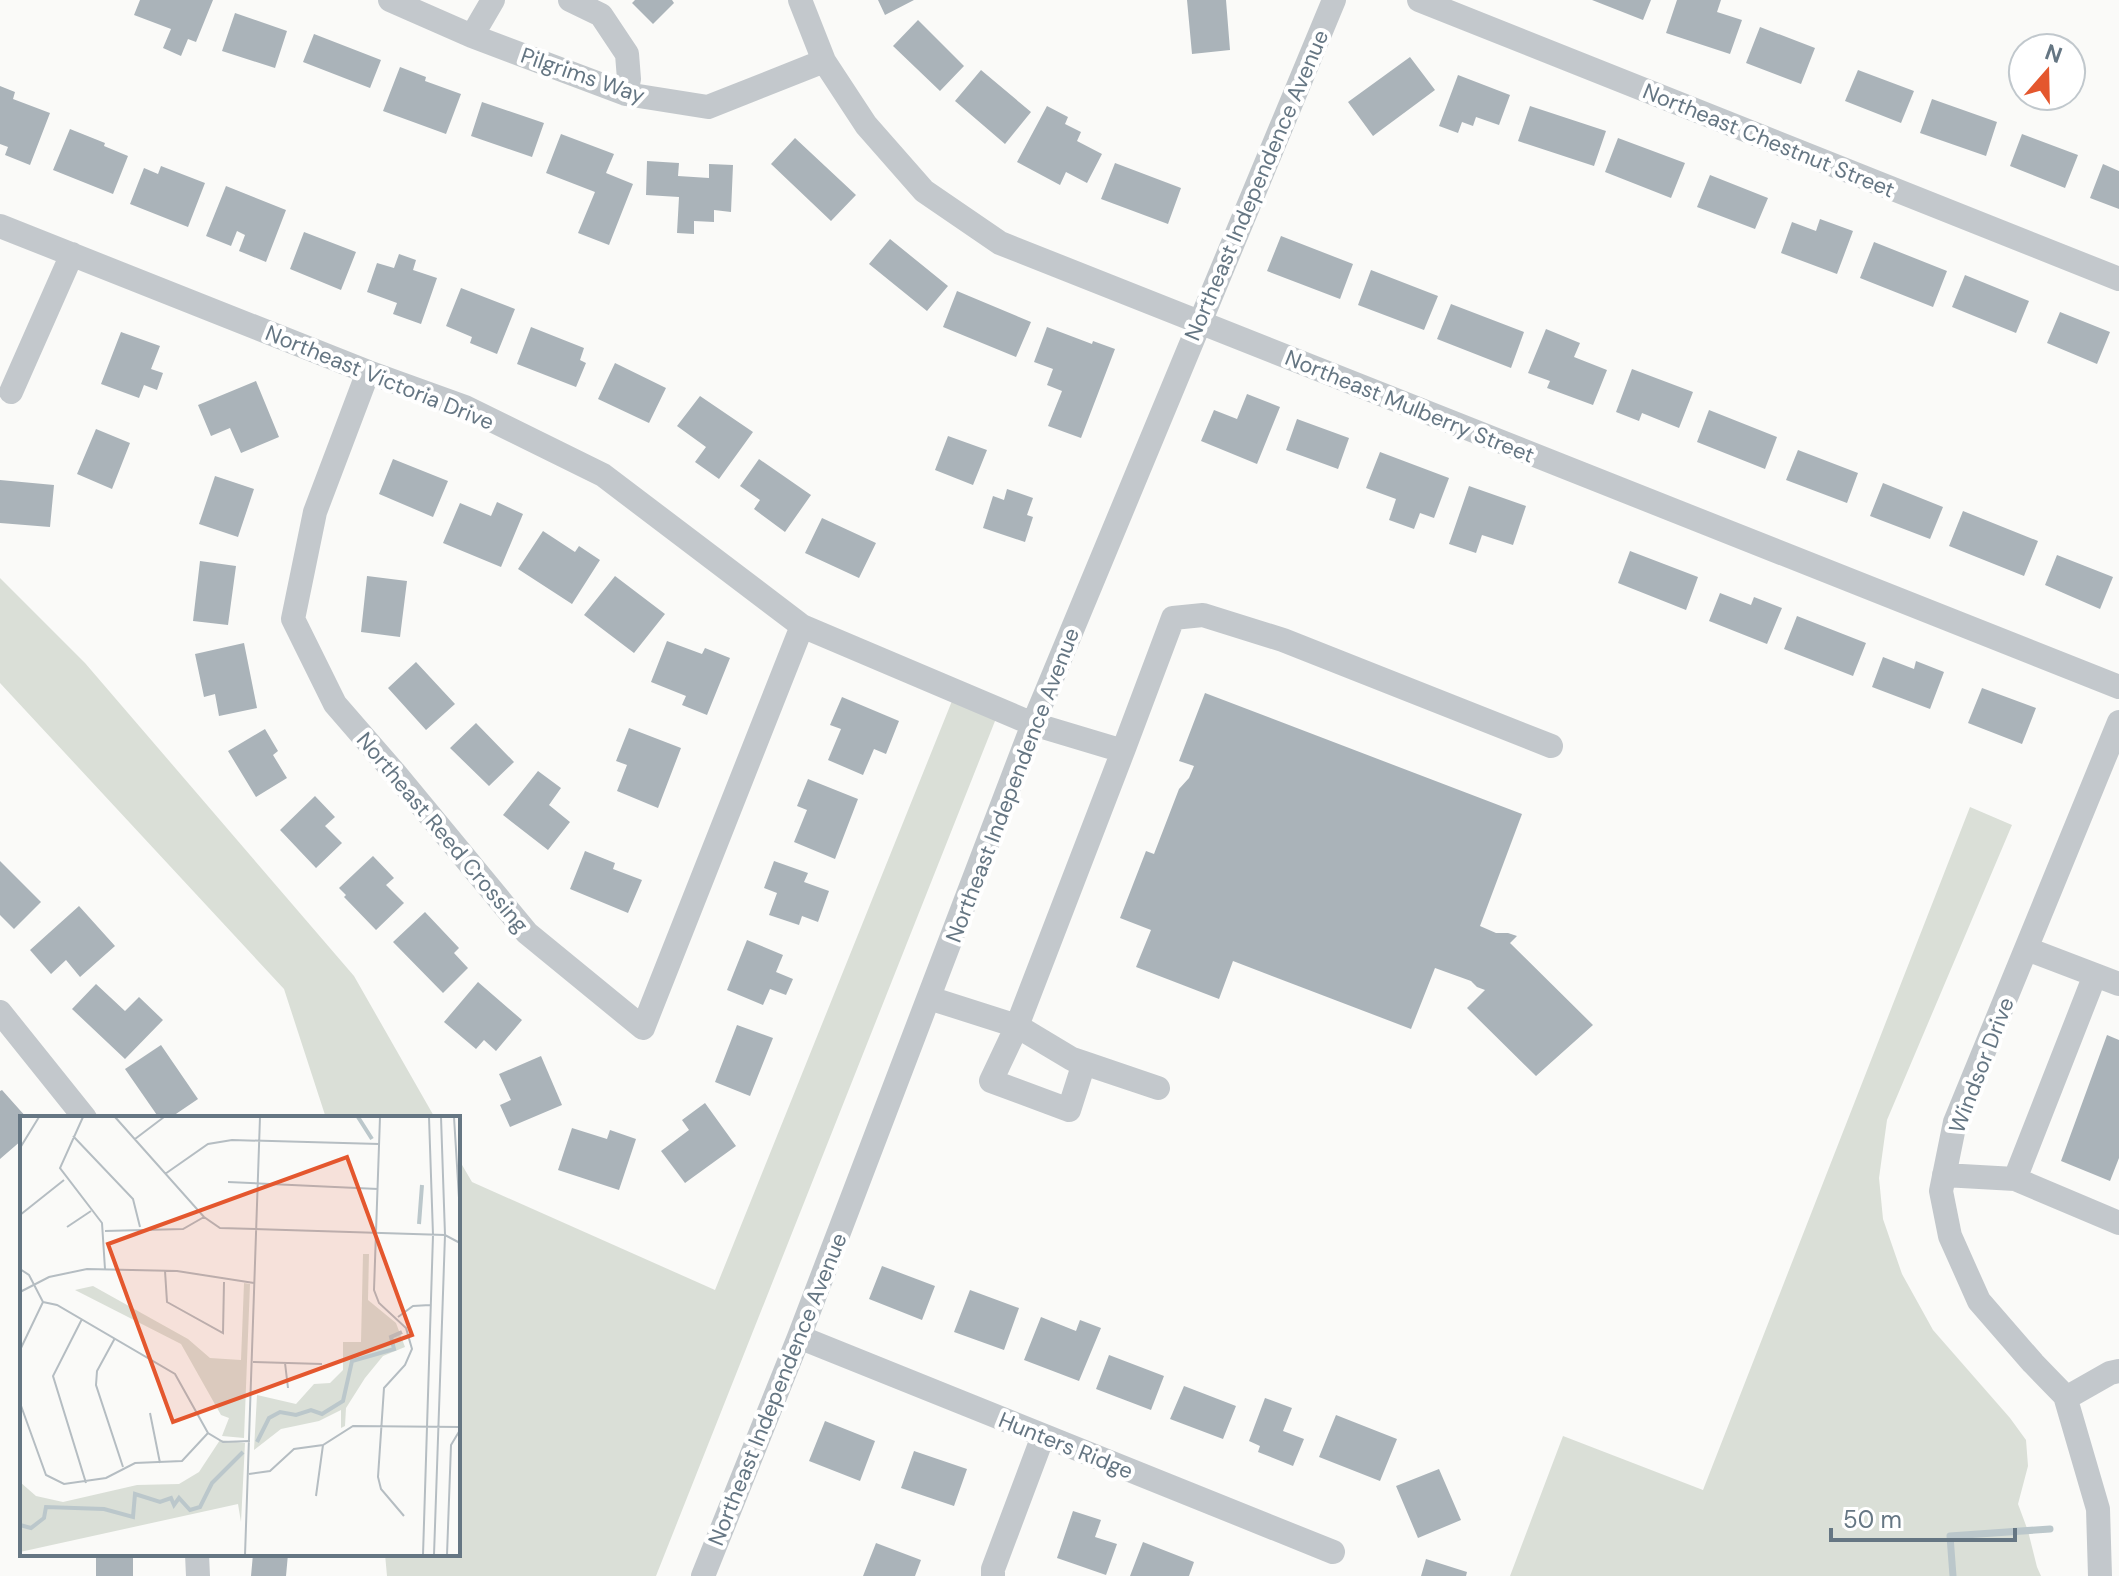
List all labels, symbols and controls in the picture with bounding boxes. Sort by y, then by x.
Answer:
street label: Northeast Independence Avenue [1178,25,1335,345]
north arrow [2007,32,2087,112]
text: N [2041,37,2066,70]
street label: Pilgrims Way [517,41,649,110]
street label: Northeast Chestnut Street [1639,77,1899,204]
street label: Northeast Victoria Drive [261,318,498,437]
street label: Northeast Mulberry Street [1281,343,1539,470]
street label: Northeast Independence Avenue [939,624,1086,947]
street label: Northeast Reed Crossing [350,726,535,939]
street label: Windsor Drive [1942,993,2021,1137]
inset map [20,1116,460,1556]
street label: Northeast Independence Avenue [701,1229,854,1550]
street label: Hunters Ridge [994,1405,1137,1486]
scale bar [1831,1492,2015,1542]
text: 50 m [1843,1504,1902,1535]

